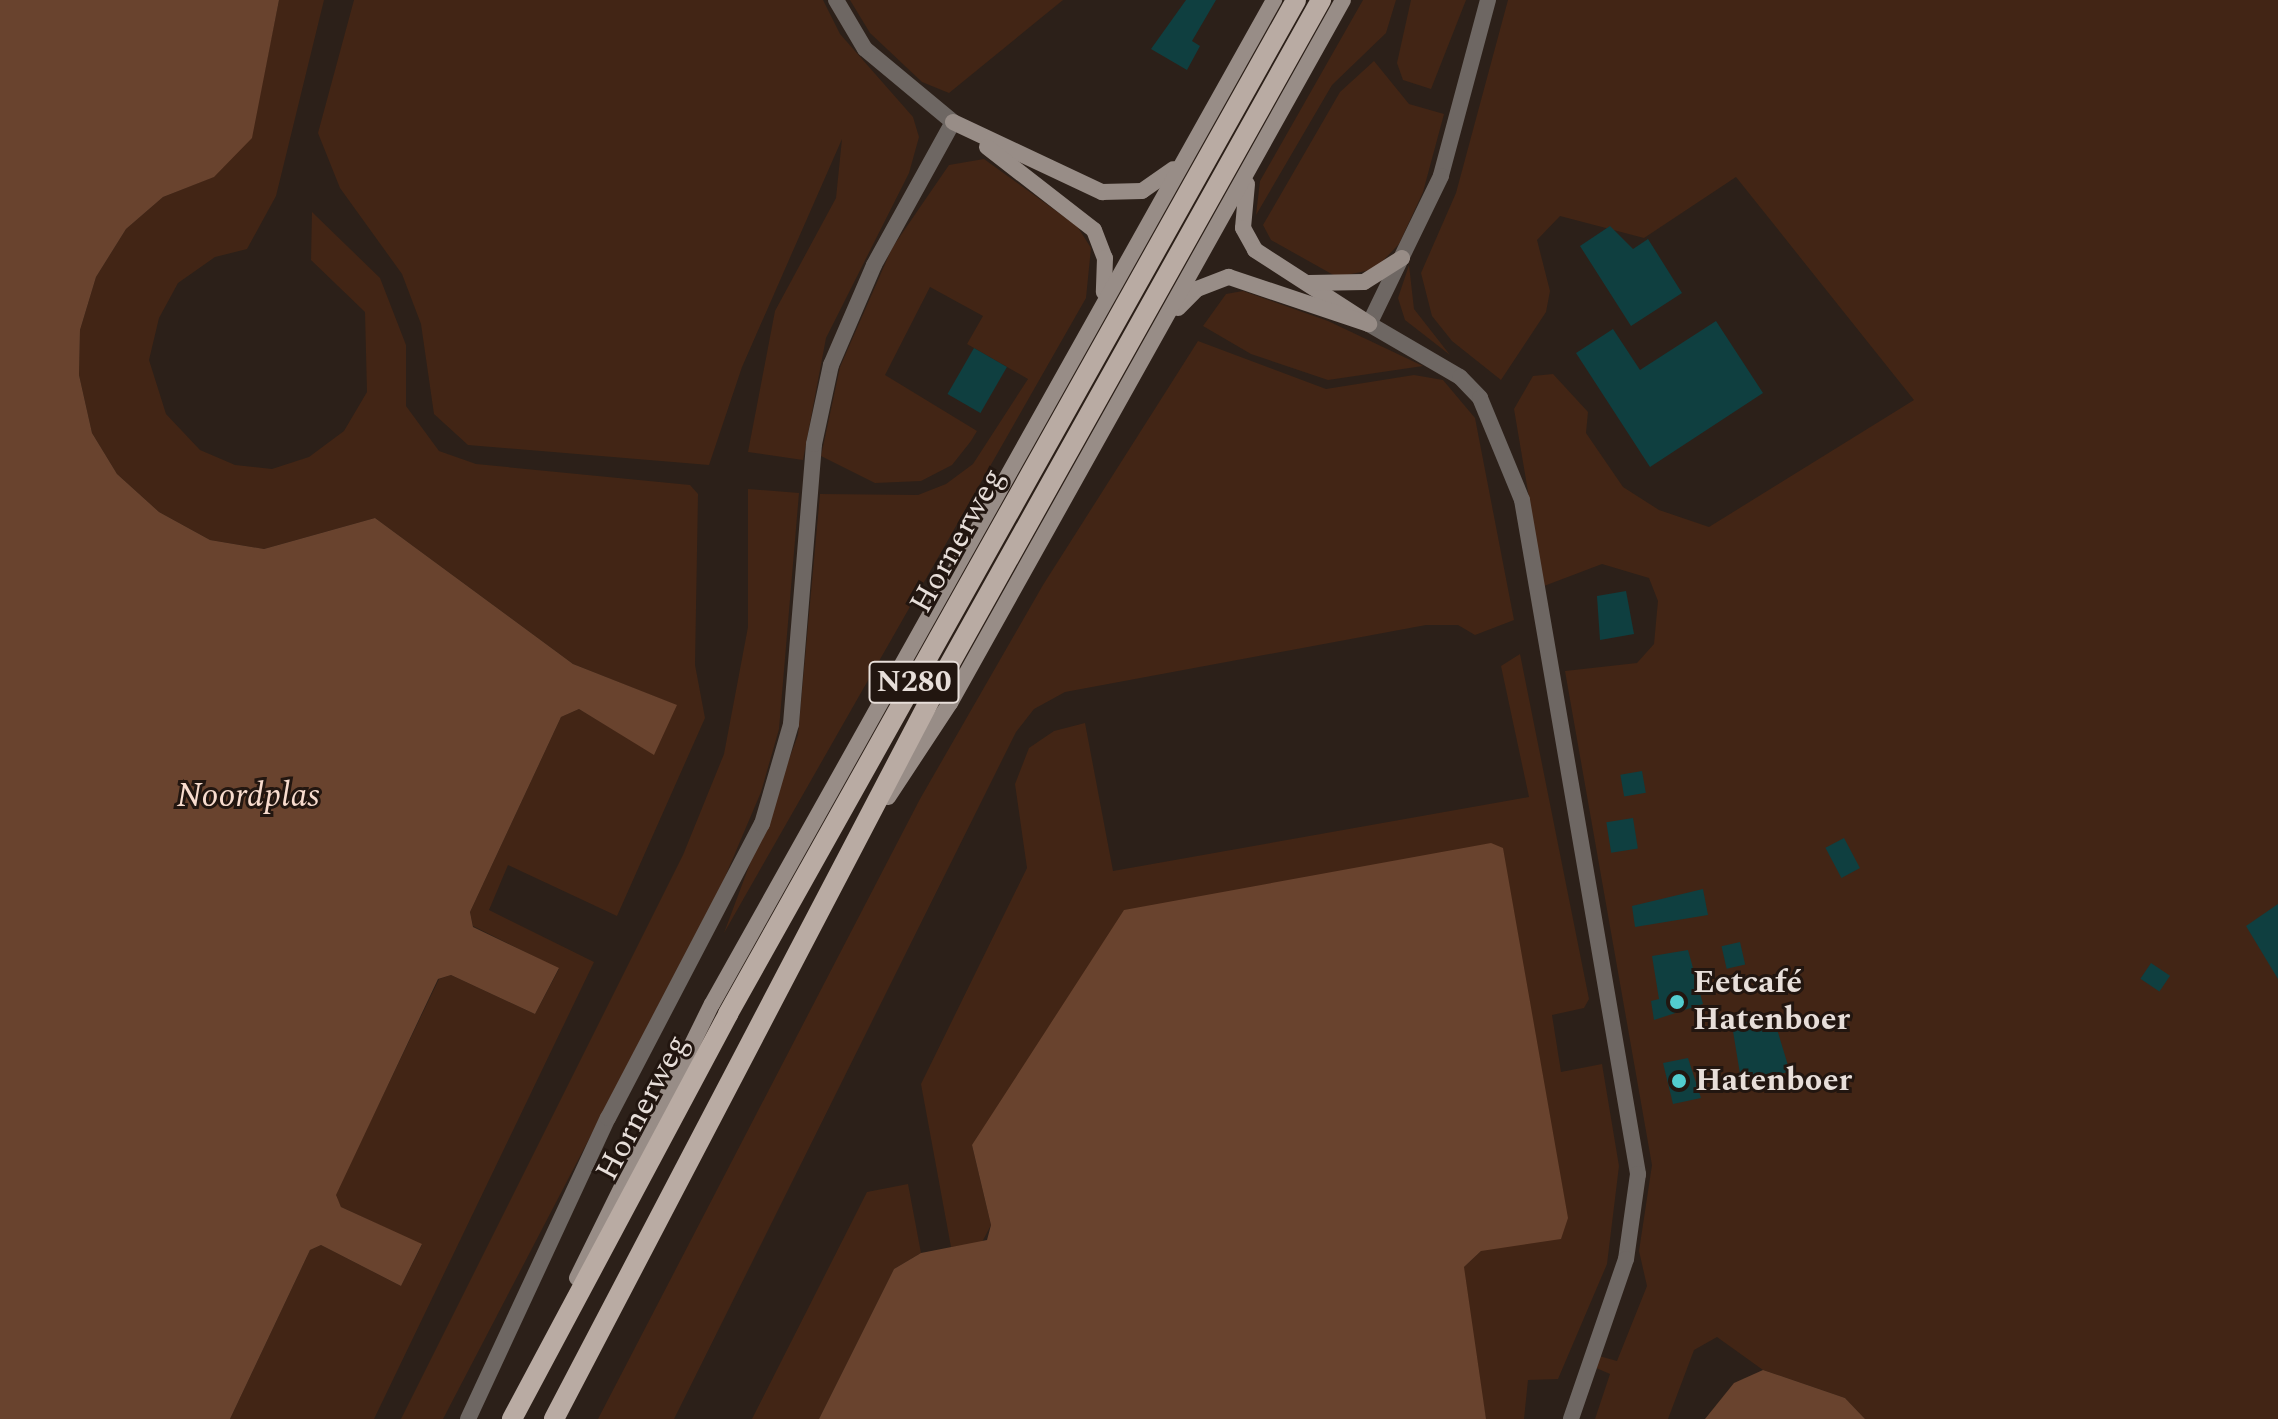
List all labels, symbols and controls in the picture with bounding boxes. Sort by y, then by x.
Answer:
street label: Hornerweg [902,462,1014,620]
road number: N280 [868,656,960,708]
water label: Noordplas [177,777,319,817]
place label: Eetcafé Hatenboer [1693,965,1850,1040]
marker: Eetcafé Hatenboer [1668,993,1686,1011]
street label: Hornerweg [589,1028,697,1188]
place label: Hatenboer [1695,1062,1852,1100]
marker: Hatenboer [1670,1072,1688,1090]

